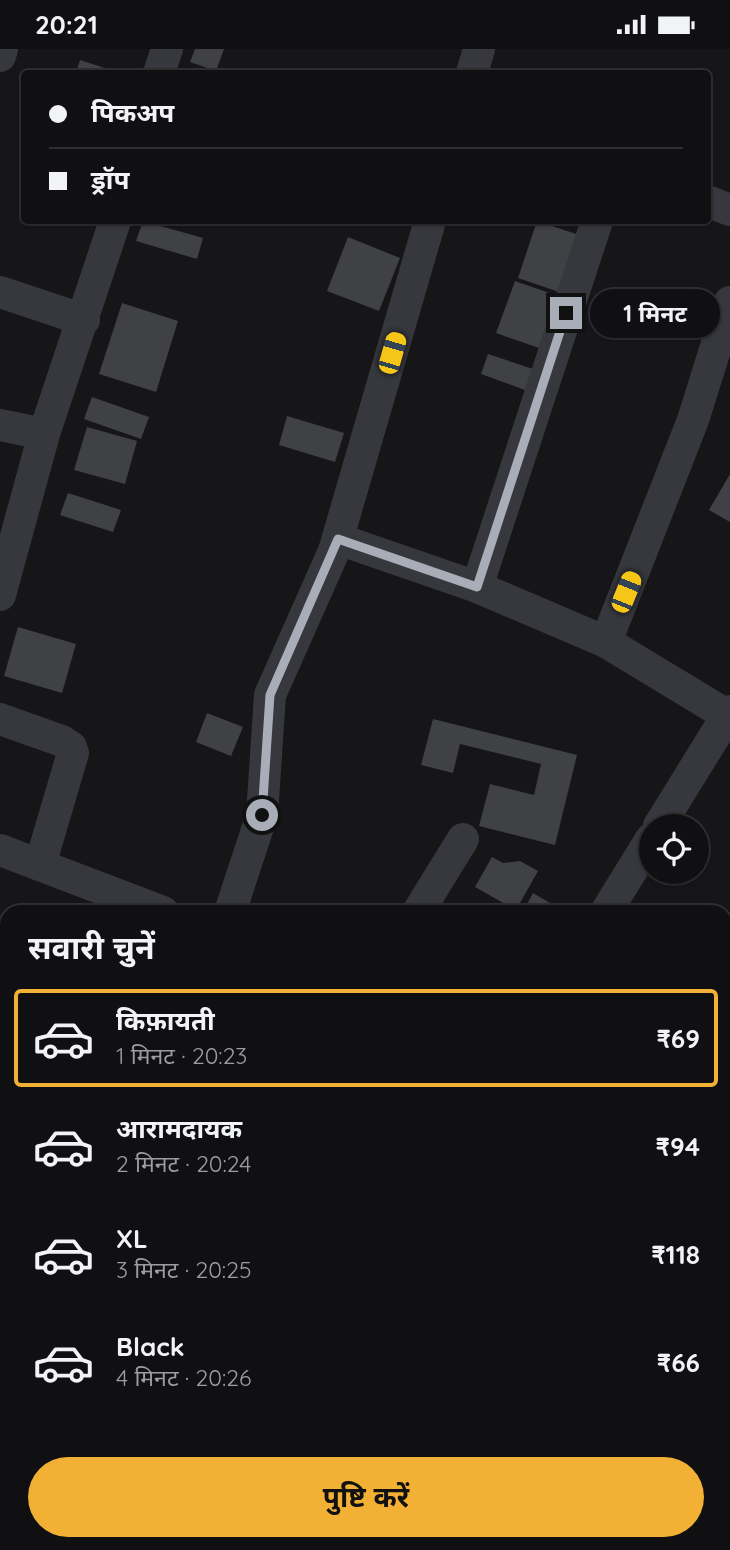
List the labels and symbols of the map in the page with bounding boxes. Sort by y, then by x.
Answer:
callout: 1 मिनट [590,289,720,337]
route end [550,297,582,329]
car [377,330,408,376]
car [609,569,644,615]
route start [246,799,278,831]

